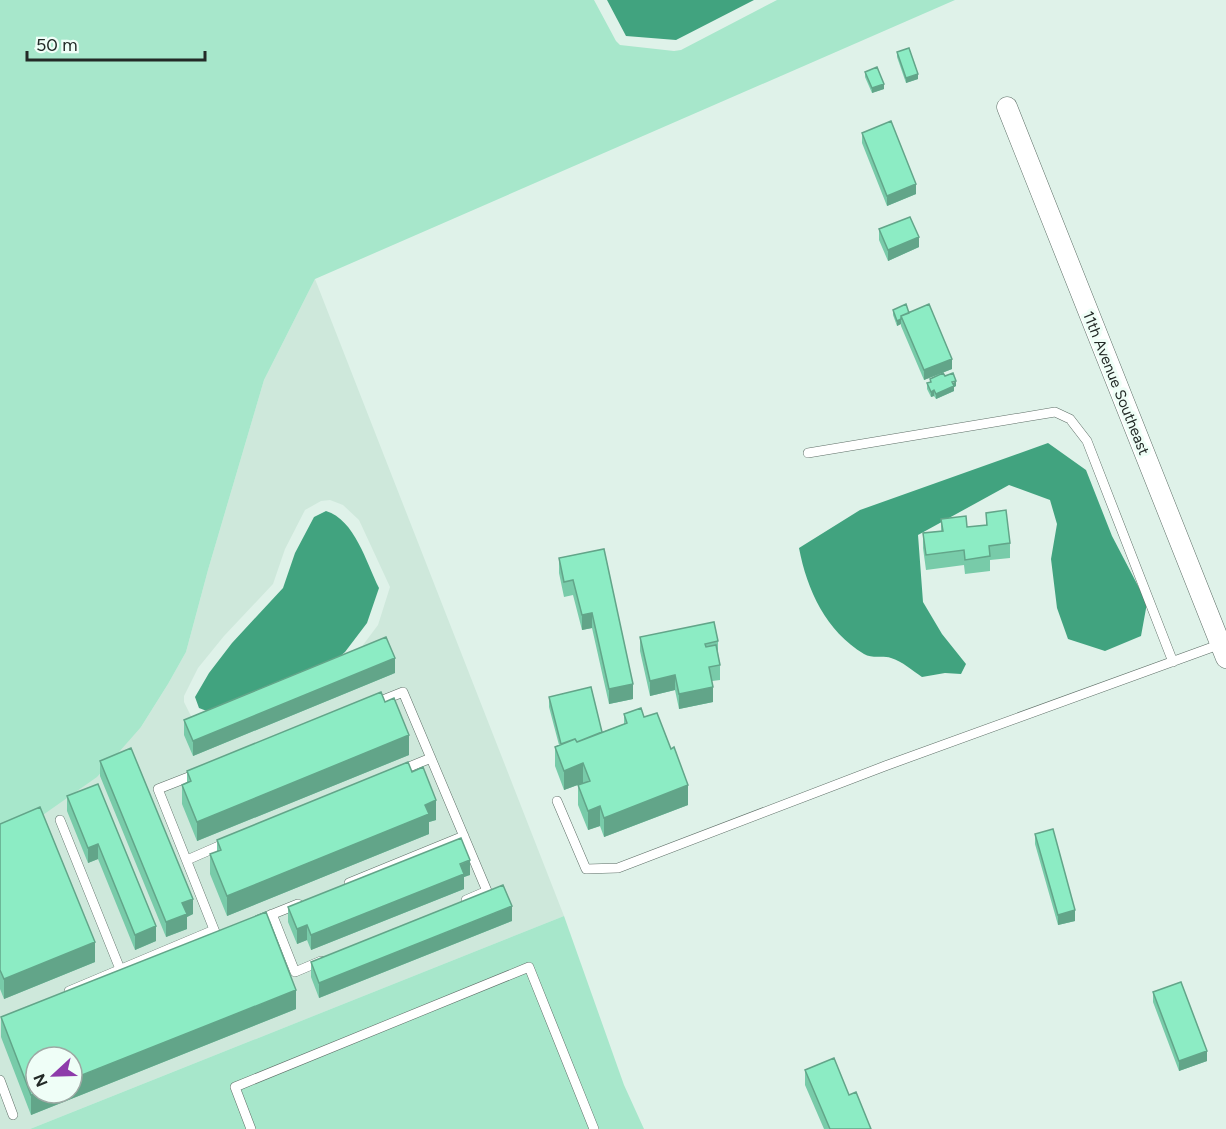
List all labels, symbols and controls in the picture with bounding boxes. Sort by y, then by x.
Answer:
scale bar [27,24,206,62]
text: 50 m [36,34,78,56]
street label: 11th Avenue Southeast [1079,309,1153,458]
north arrow [24,1045,84,1105]
text: N [29,1071,52,1090]

